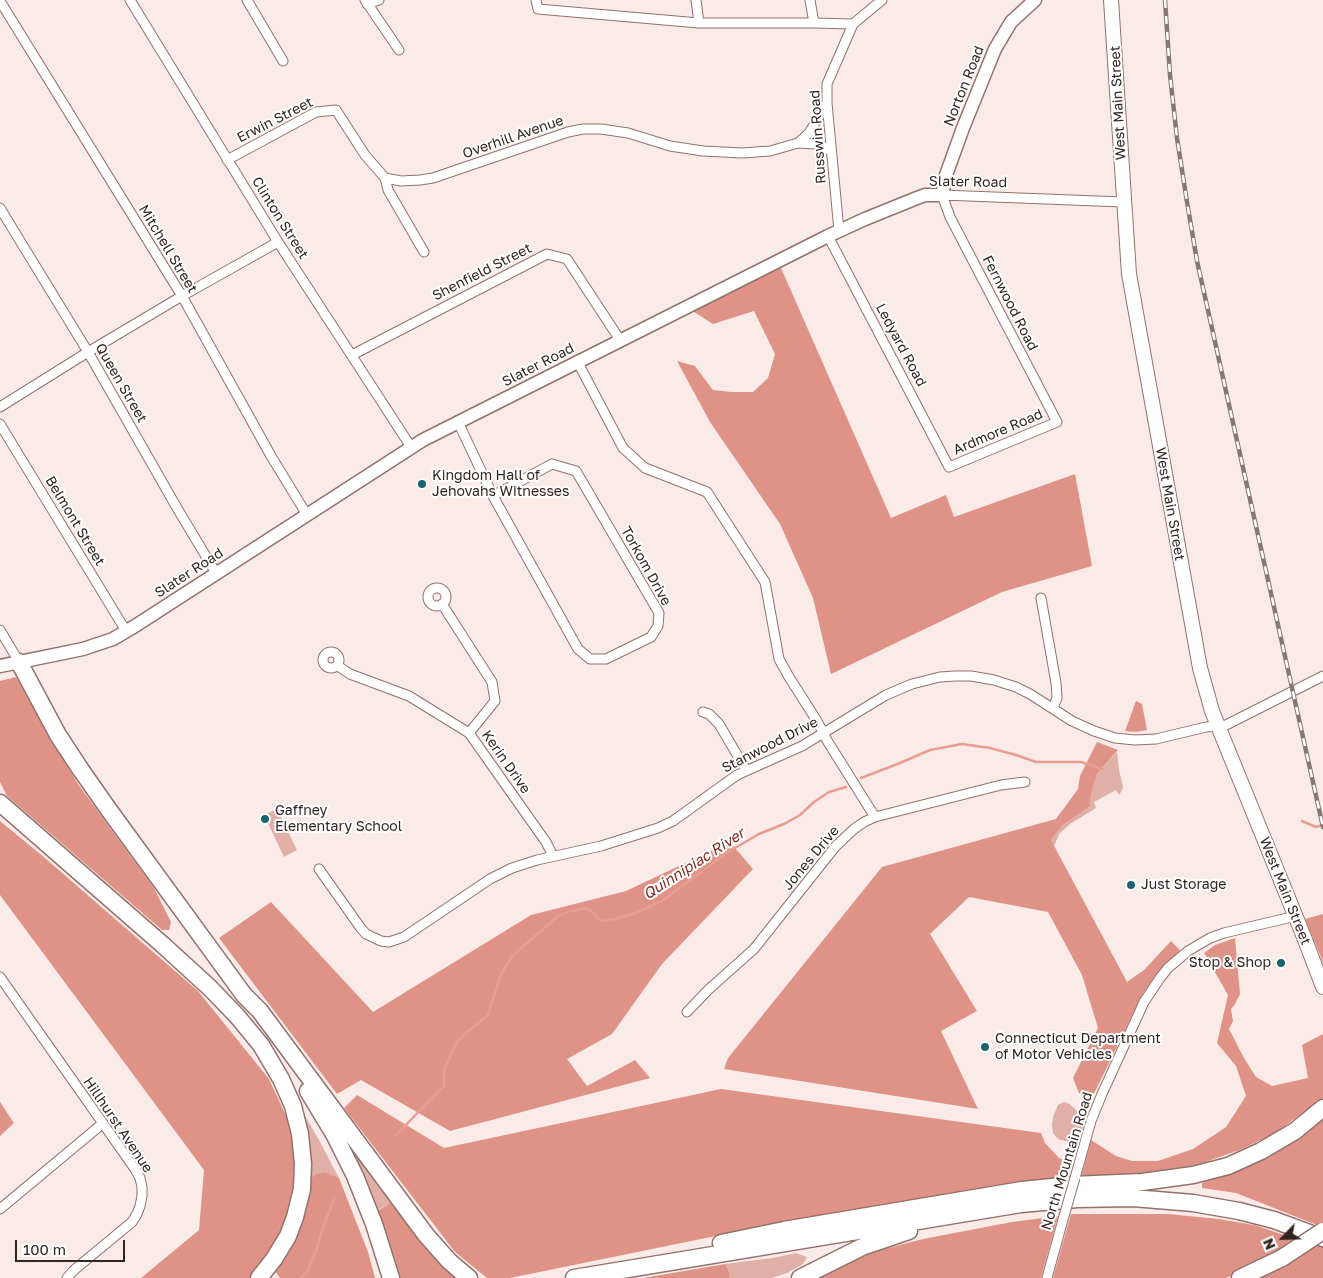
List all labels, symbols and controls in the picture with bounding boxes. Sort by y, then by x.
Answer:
street label: Norton Road [940,43,988,129]
street label: West Main Street [1107,45,1129,161]
street label: Russwin Road [806,90,830,184]
street label: Erwin Street [234,94,316,146]
street label: Overhill Avenue [460,112,566,162]
street label: Slater Road [929,173,1007,191]
street label: Clinton Street [248,174,312,262]
street label: Mitchell Street [135,202,201,296]
street label: Shenfield Street [430,240,534,304]
street label: Fernwood Road [979,253,1041,353]
street label: Ledyard Road [872,301,930,389]
street label: Queen Street [92,340,150,426]
street label: Slater Road [499,340,577,390]
street label: Ardmore Road [951,406,1045,458]
street label: West Main Street [1152,446,1188,562]
place label: Kingdom Hall of Jehovahs Witnesses [432,468,569,501]
street label: Belmont Street [42,473,108,569]
marker: Kingdom Hall of Jehovahs Witnesses [416,478,428,490]
street label: Torkom Drive [617,523,675,609]
street label: Slater Road [152,545,226,601]
street label: Stanwood Drive [719,714,821,776]
street label: Kerin Drive [478,727,534,797]
place label: Gaffney Elementary School [275,803,402,836]
marker: Gaffney Elementary School [259,813,271,825]
street label: Jones Drive [779,823,843,893]
water label: Quinnipiac River [640,825,748,903]
street label: West Main Street [1256,835,1314,947]
place label: Just Storage [1141,877,1226,893]
marker: Just Storage [1125,879,1137,891]
place label: Stop & Shop [1189,955,1271,971]
marker: Stop & Shop [1275,957,1287,969]
place label: Connecticut Department of Motor Vehicles [995,1031,1161,1064]
marker: Connecticut Department of Motor Vehicles [979,1041,991,1053]
street label: Hillhurst Avenue [80,1074,156,1176]
street label: North Mountain Road [1038,1090,1096,1232]
north arrow [1258,1213,1308,1263]
scale bar [18,1230,128,1262]
text: N [1259,1236,1279,1253]
text: 100 m [23,1240,66,1258]

